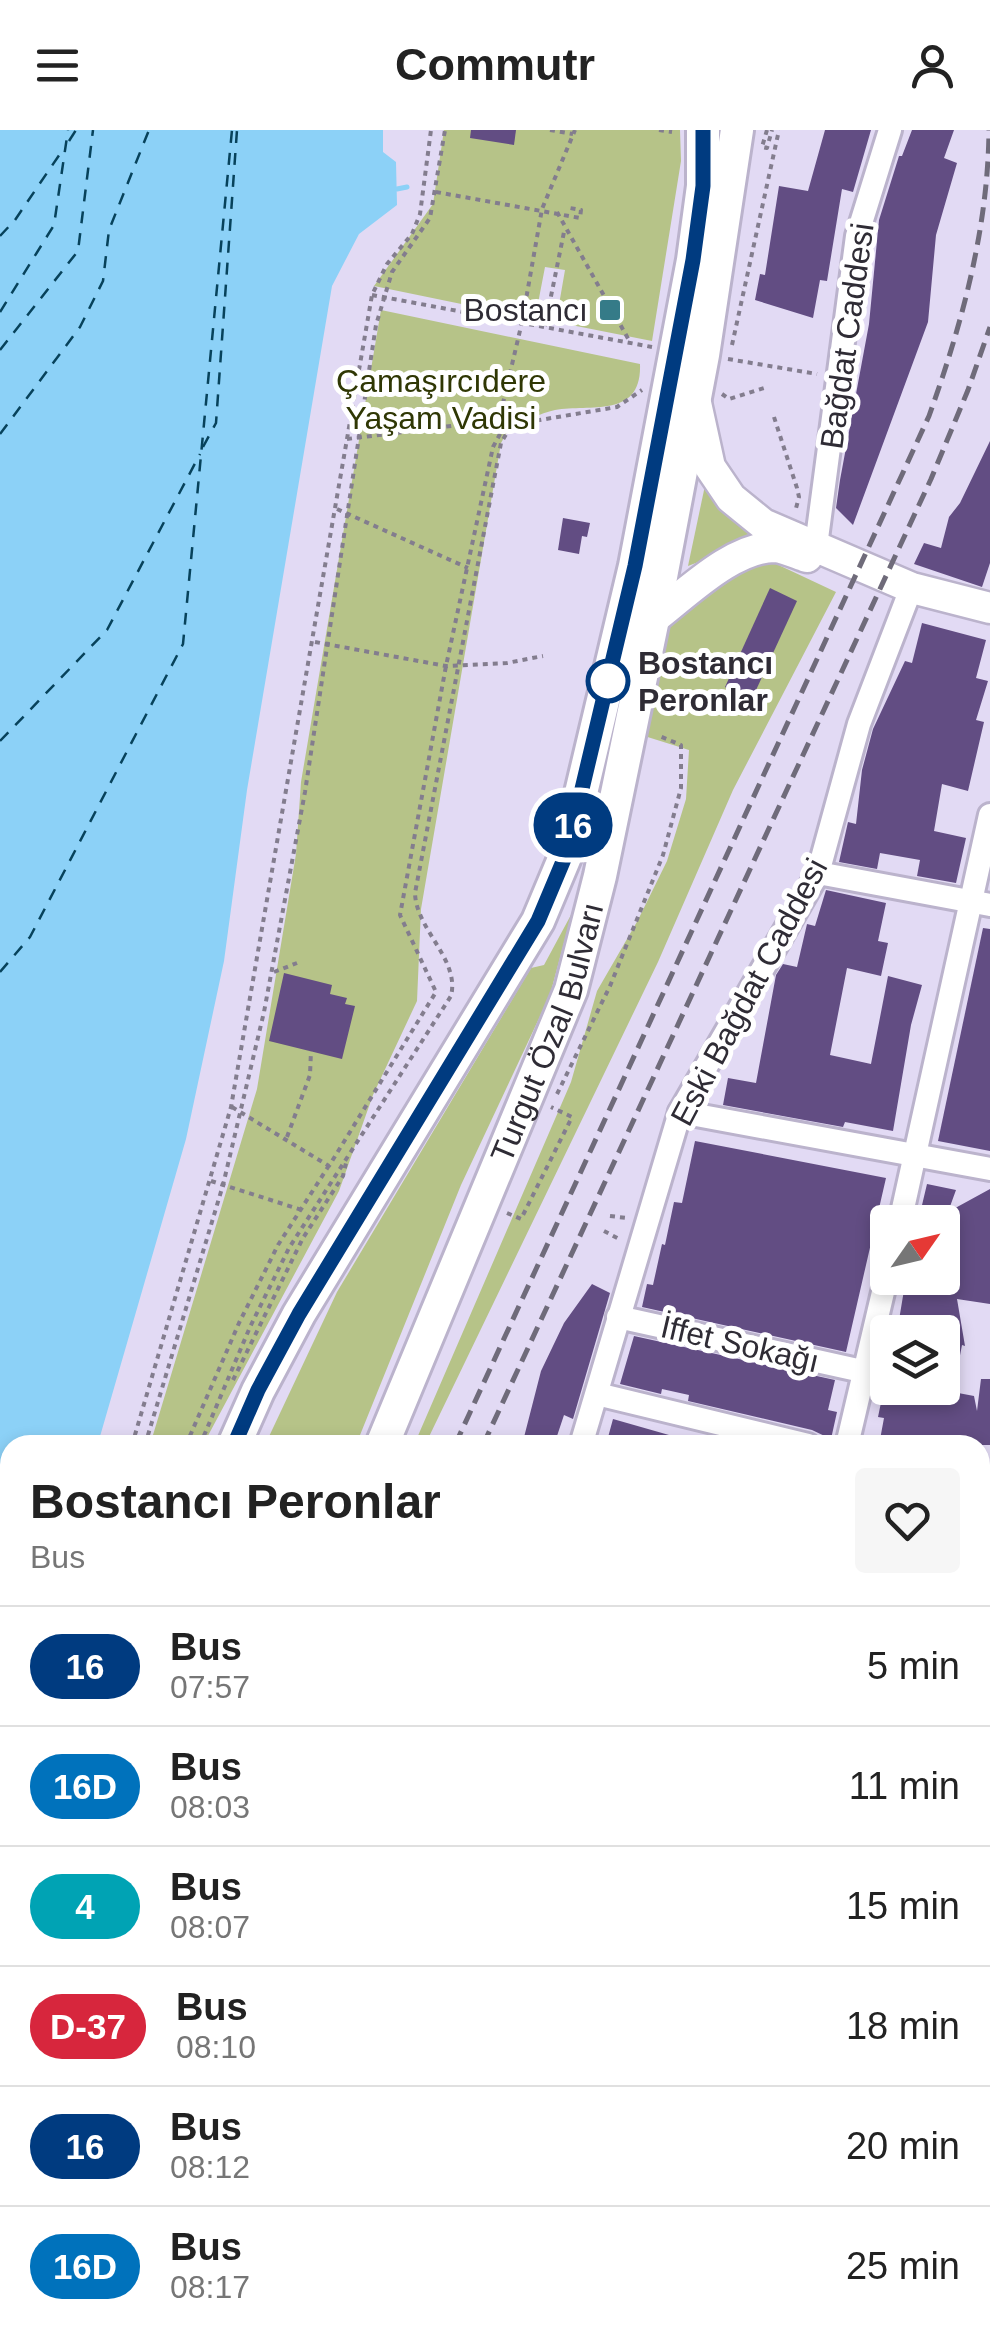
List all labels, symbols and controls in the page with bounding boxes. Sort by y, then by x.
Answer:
icon: menu [30,38,85,93]
icon: person [905,38,960,93]
text: Commutr [395,39,595,90]
street label: Bağdat Caddesi [813,221,881,451]
place label: Bostancı [463,292,588,328]
marker: Bostancı [597,297,623,323]
park label: Çamaşırcıdere Yaşam Vadisi [336,363,546,436]
place label: Bostancı Peronlar [638,645,773,718]
marker: Bostancı Peronlar [587,660,629,702]
line badge: 16 [528,792,618,858]
text: 16 [554,806,592,845]
street label: Eski Bağdat Caddesi [663,852,835,1132]
street label: Turgut Özal Bulvarı [483,899,611,1168]
north arrow [870,1205,960,1295]
map controls [870,1205,960,1405]
street label: İffet Sokağı [657,1308,823,1380]
button: layers [870,1315,960,1405]
button: heart [855,1468,960,1573]
text: Bostancı Peronlar [30,1475,441,1528]
text: Bus [30,1539,85,1575]
text: Bus [170,1626,242,1668]
text: 5 min [867,1645,960,1687]
text: 16 [66,1647,104,1686]
text: 07:57 [170,1669,250,1705]
text: Bus [170,1746,242,1788]
text: 11 min [849,1765,960,1807]
text: 16D [53,1767,117,1806]
text: 08:03 [170,1789,250,1825]
text: Bus [170,1866,242,1908]
text: 15 min [846,1885,960,1927]
text: 4 [75,1887,95,1926]
text: 08:07 [170,1909,250,1945]
text: Bus [176,1986,248,2028]
text: 18 min [846,2005,960,2047]
text: D-37 [50,2007,126,2046]
text: 08:10 [176,2029,256,2065]
text: Bus [170,2106,242,2148]
text: 20 min [846,2125,960,2167]
text: 16 [66,2127,104,2166]
text: 08:12 [170,2149,250,2185]
text: Bus [170,2226,242,2268]
text: 25 min [846,2245,960,2287]
text: 16D [53,2247,117,2286]
text: 08:17 [170,2269,250,2305]

